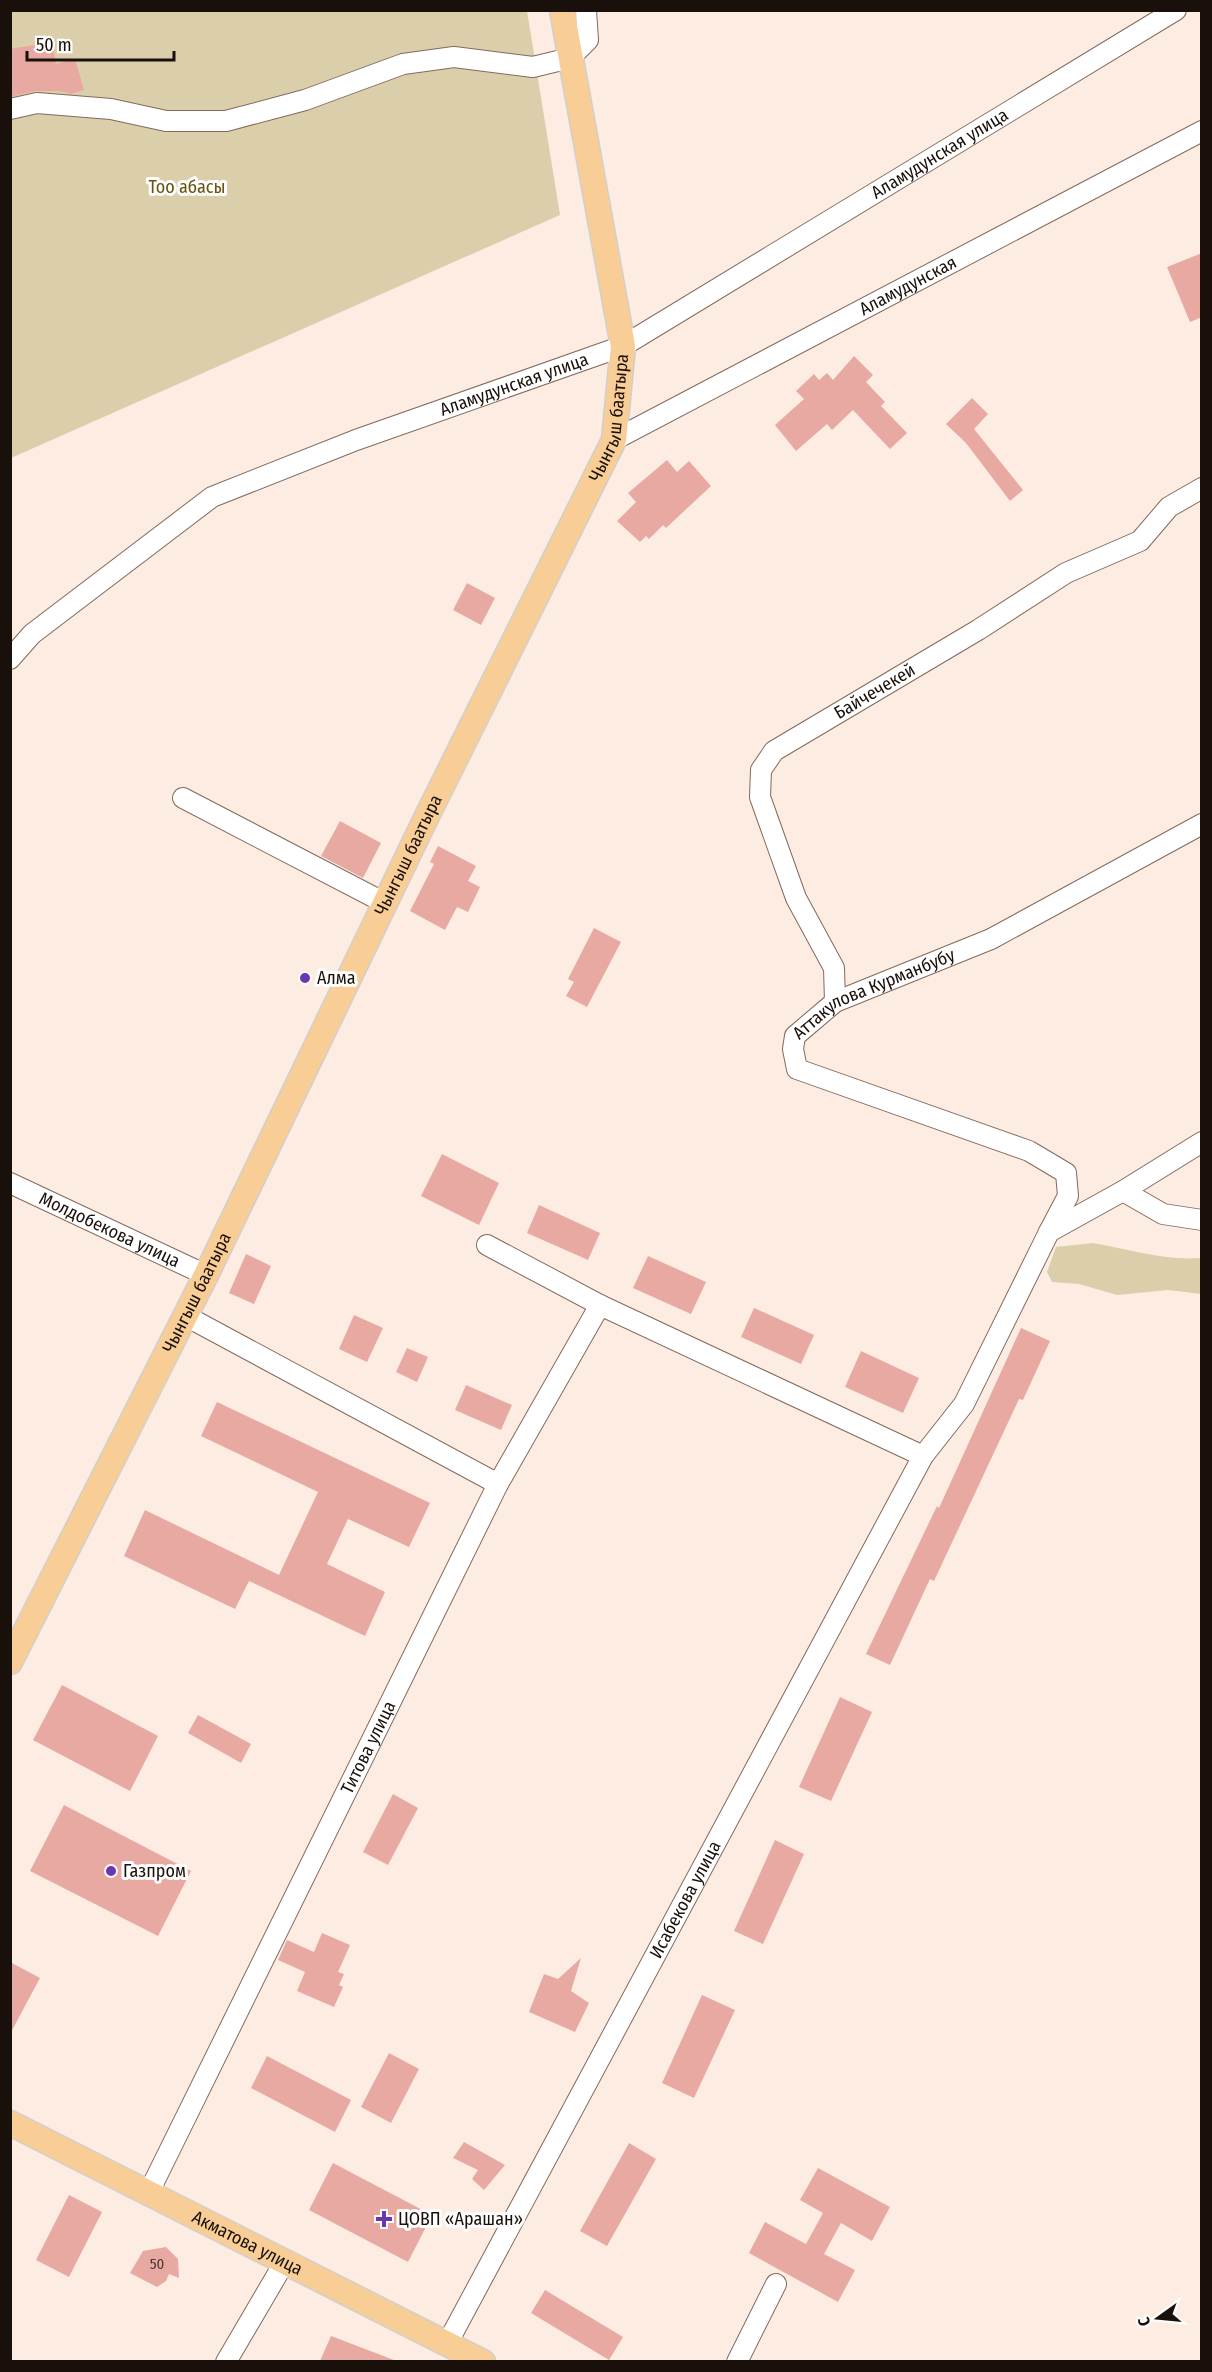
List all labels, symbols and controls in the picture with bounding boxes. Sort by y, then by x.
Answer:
scale bar [27,24,174,62]
text: 50 m [36,34,72,56]
street label: Аламудунская улица [867,104,1012,203]
park label: Тоо абасы [148,176,226,198]
street label: Аламудунская [856,251,960,320]
street label: Аламудунская улица [437,348,592,421]
street label: Чынгыш баатыра [584,353,633,485]
street label: Байчечекей [830,659,919,724]
street label: Чынгыш баатыра [370,791,447,919]
street label: Аттакулова Курманбубу [788,944,958,1044]
place label: Алма [317,967,356,989]
marker: Алма [298,971,312,985]
street label: Молдобекова улица [36,1187,184,1272]
street label: Чынгыш баатыра [158,1229,236,1356]
street label: Титова улица [336,1697,400,1797]
street label: Исабекова улица [645,1837,726,1962]
place label: Газпром [123,1860,186,1882]
marker: Газпром [104,1864,118,1878]
street label: Акматова улица [189,2206,306,2280]
place label: ЦОВП «Арашан» [398,2208,523,2230]
marker: ЦОВП «Арашан» [375,2210,393,2228]
house number: 50 [150,2255,164,2273]
north arrow [1128,2288,1188,2348]
text: С [1134,2315,1154,2328]

